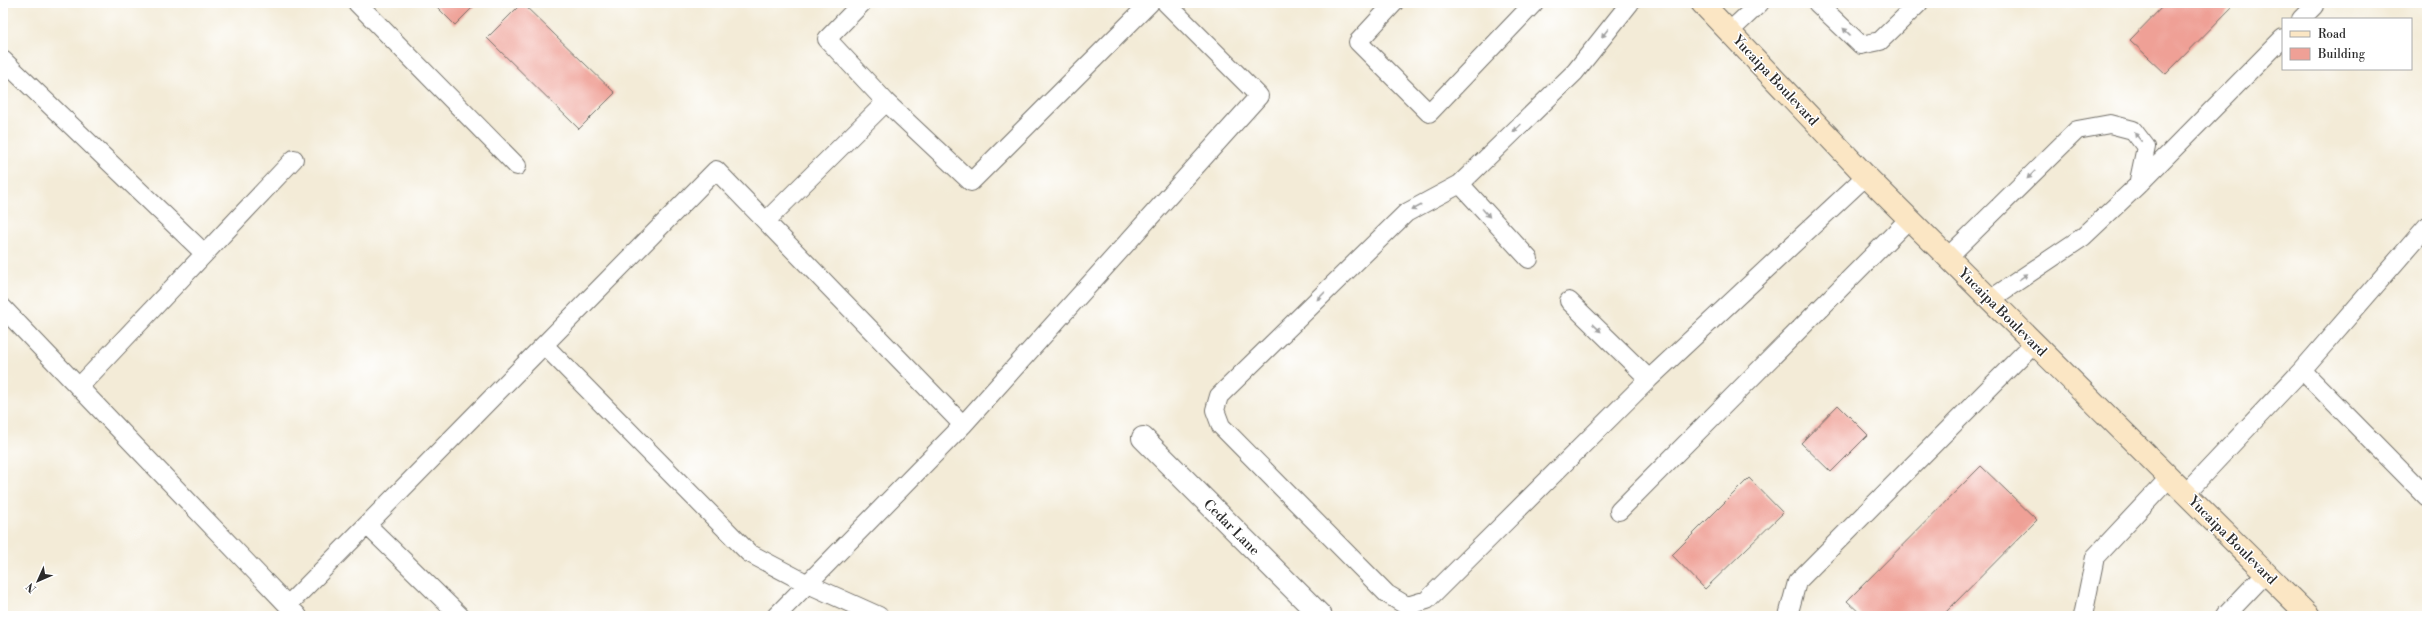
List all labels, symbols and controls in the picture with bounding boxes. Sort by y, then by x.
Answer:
legend [2282,18,2412,70]
one-way arrow [1601,27,1610,38]
one-way arrow [1842,27,1852,36]
text: Road [2318,27,2346,42]
street label: Yucaipa Boulevard [1728,31,1822,130]
text: Building [2317,47,2366,62]
one-way arrow [1512,123,1522,133]
one-way arrow [2134,131,2143,142]
one-way arrow [2026,170,2036,180]
one-way arrow [1410,204,1422,211]
one-way arrow [1482,207,1491,218]
street label: Yucaipa Boulevard [1954,264,2050,361]
one-way arrow [2017,274,2029,281]
one-way arrow [1316,291,1326,301]
one-way arrow [1592,323,1602,333]
street label: Yucaipa Boulevard [2184,492,2280,589]
street label: Cedar Lane [1199,496,1263,560]
north arrow [18,561,58,601]
text: N [23,579,40,595]

